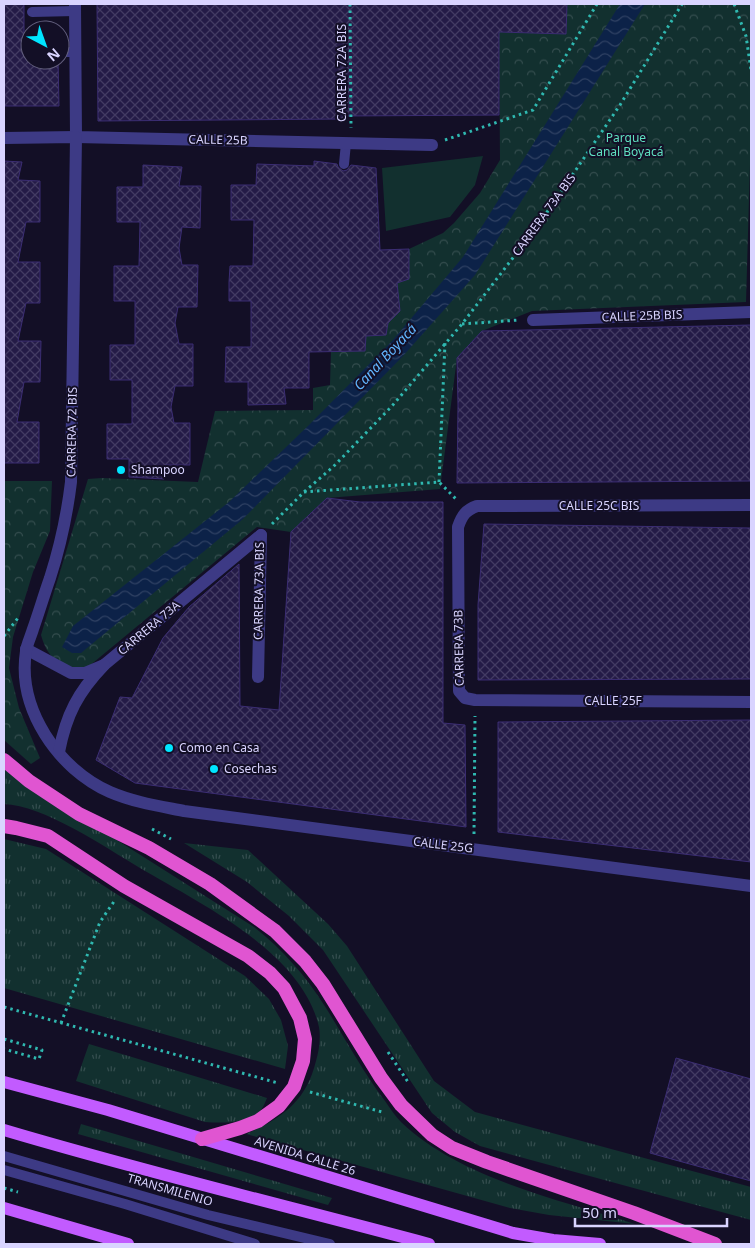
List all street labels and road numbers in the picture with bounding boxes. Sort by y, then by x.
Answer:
street label: CARRERA 72A BIS [333,24,350,122]
street label: CALLE 25B [188,130,248,149]
street label: CARRERA 73A BIS [508,170,580,259]
street label: CALLE 25B BIS [601,306,683,325]
street label: CARRERA 72 BIS [62,386,81,477]
street label: CALLE 25C BIS [559,497,640,514]
street label: CARRERA 73A BIS [249,541,268,640]
street label: CARRERA 73A [114,596,184,659]
street label: CARRERA 73B [449,609,468,686]
street label: CALLE 25F [584,692,642,709]
street label: CALLE 25G [412,832,474,857]
street label: AVENIDA CALLE 26 [252,1132,358,1179]
street label: TRANSMILENIO [125,1169,215,1210]

